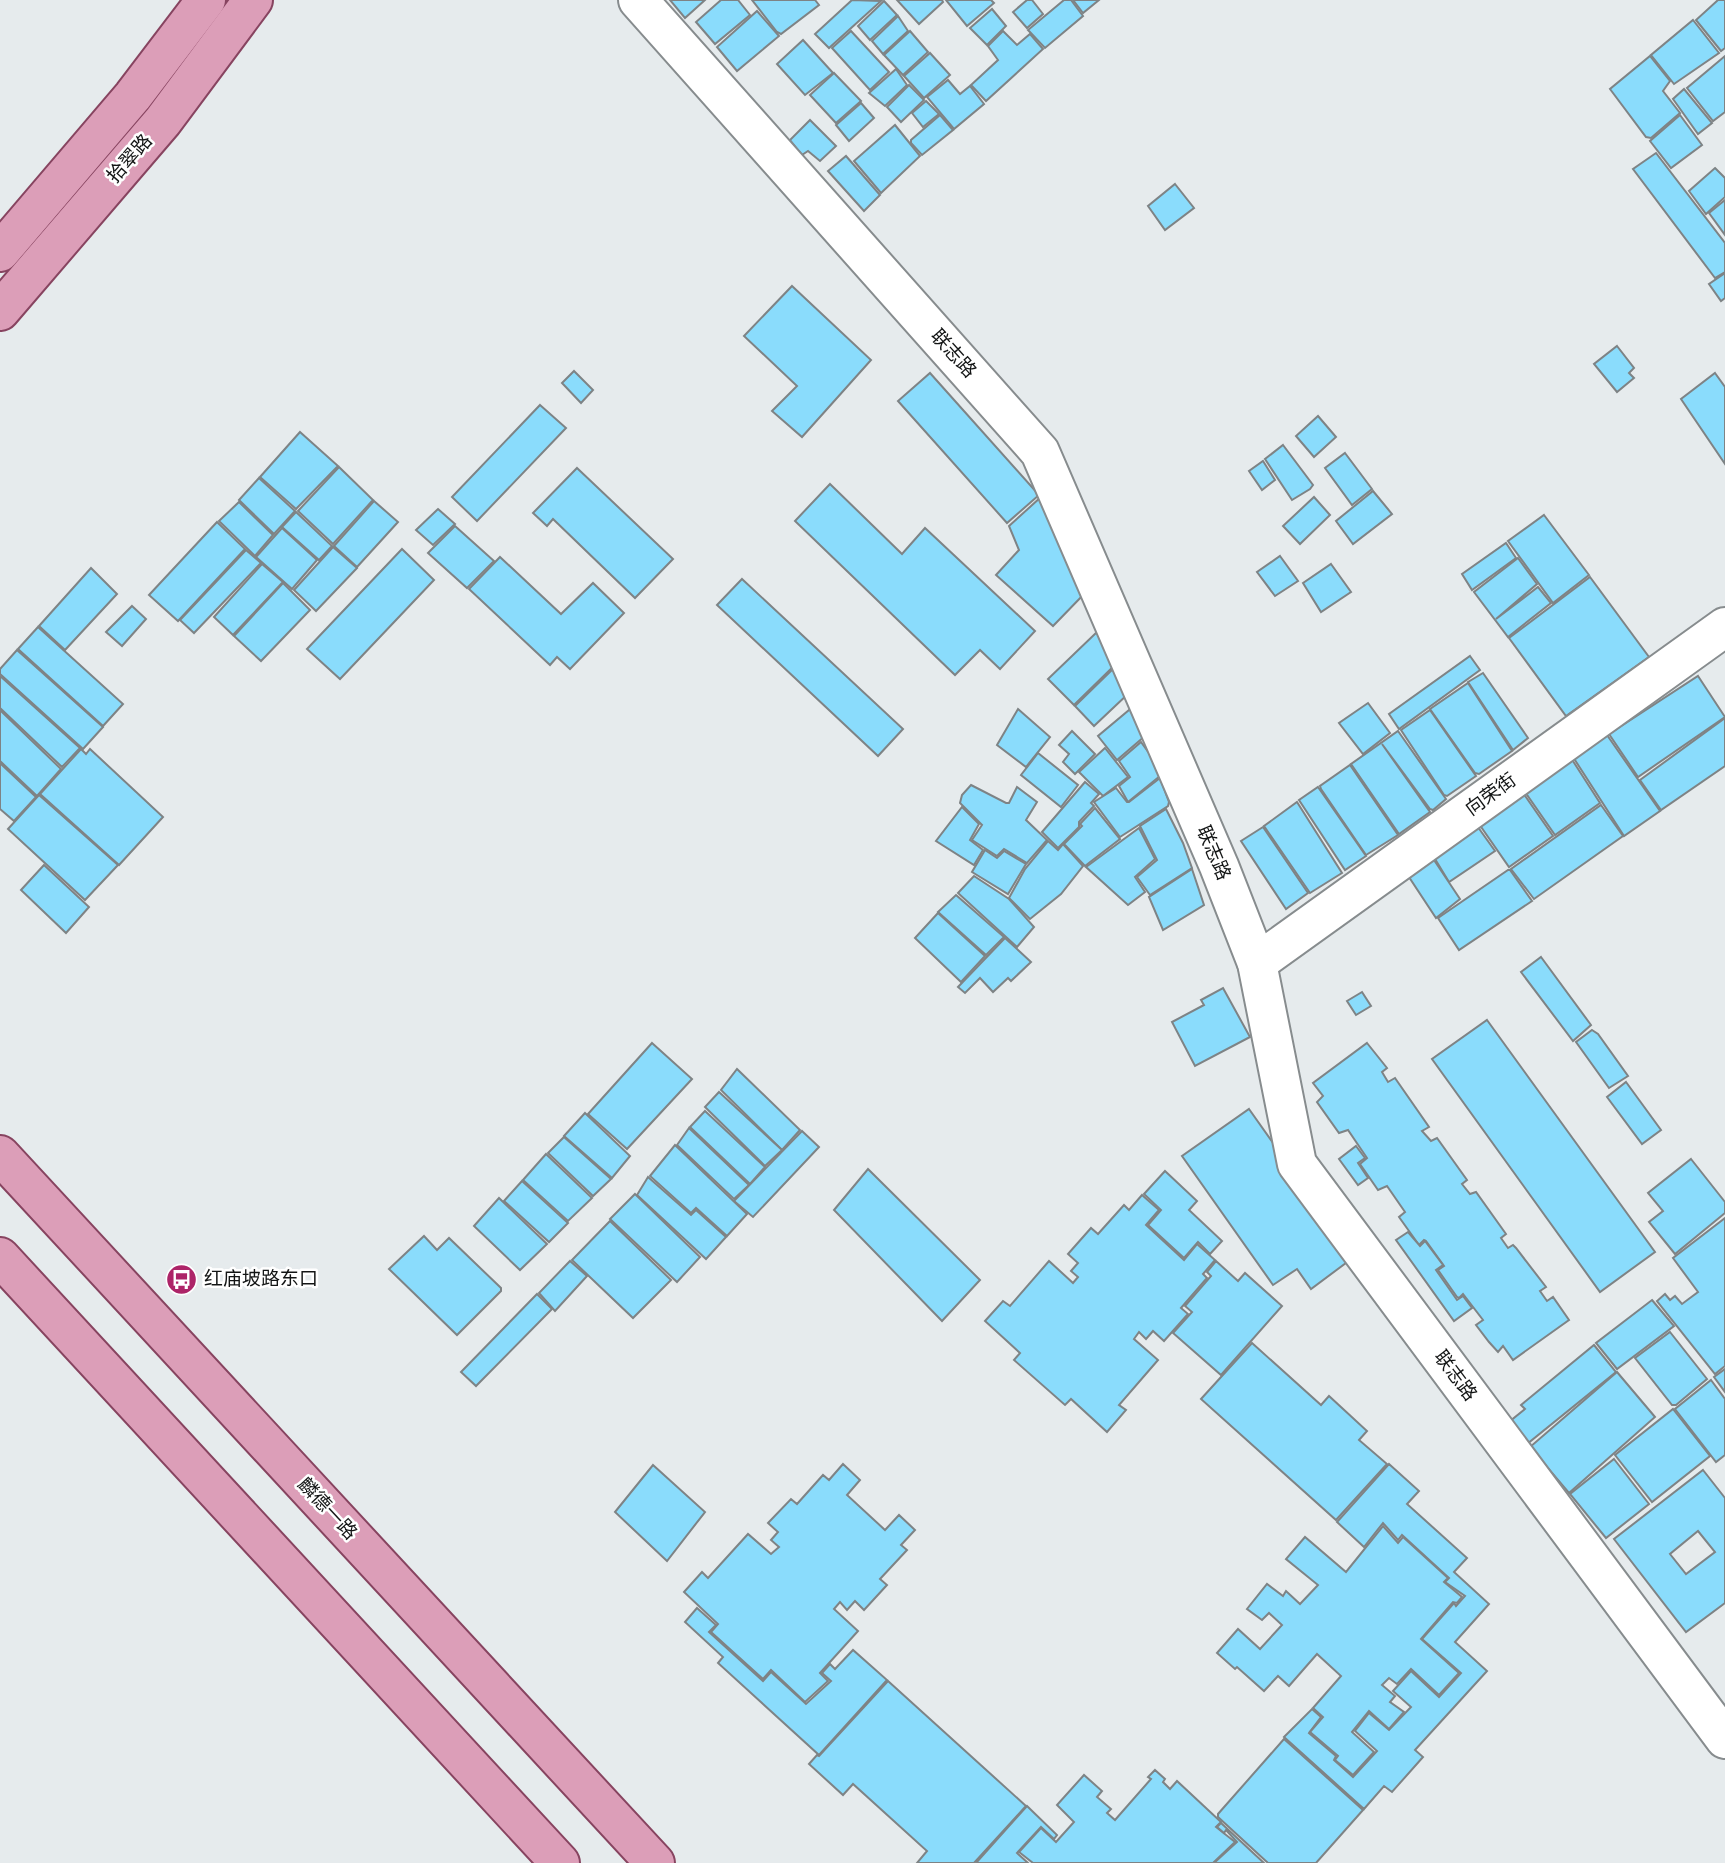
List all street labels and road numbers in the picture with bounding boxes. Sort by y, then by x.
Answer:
street label: 拾翠路 [101,129,159,189]
street label: 联志路 [924,324,982,384]
street label: 向荣街 [1460,767,1522,823]
street label: 联志路 [1189,821,1237,885]
street label: 联志路 [1427,1345,1483,1407]
street label: 麟德一路 [291,1472,363,1546]

